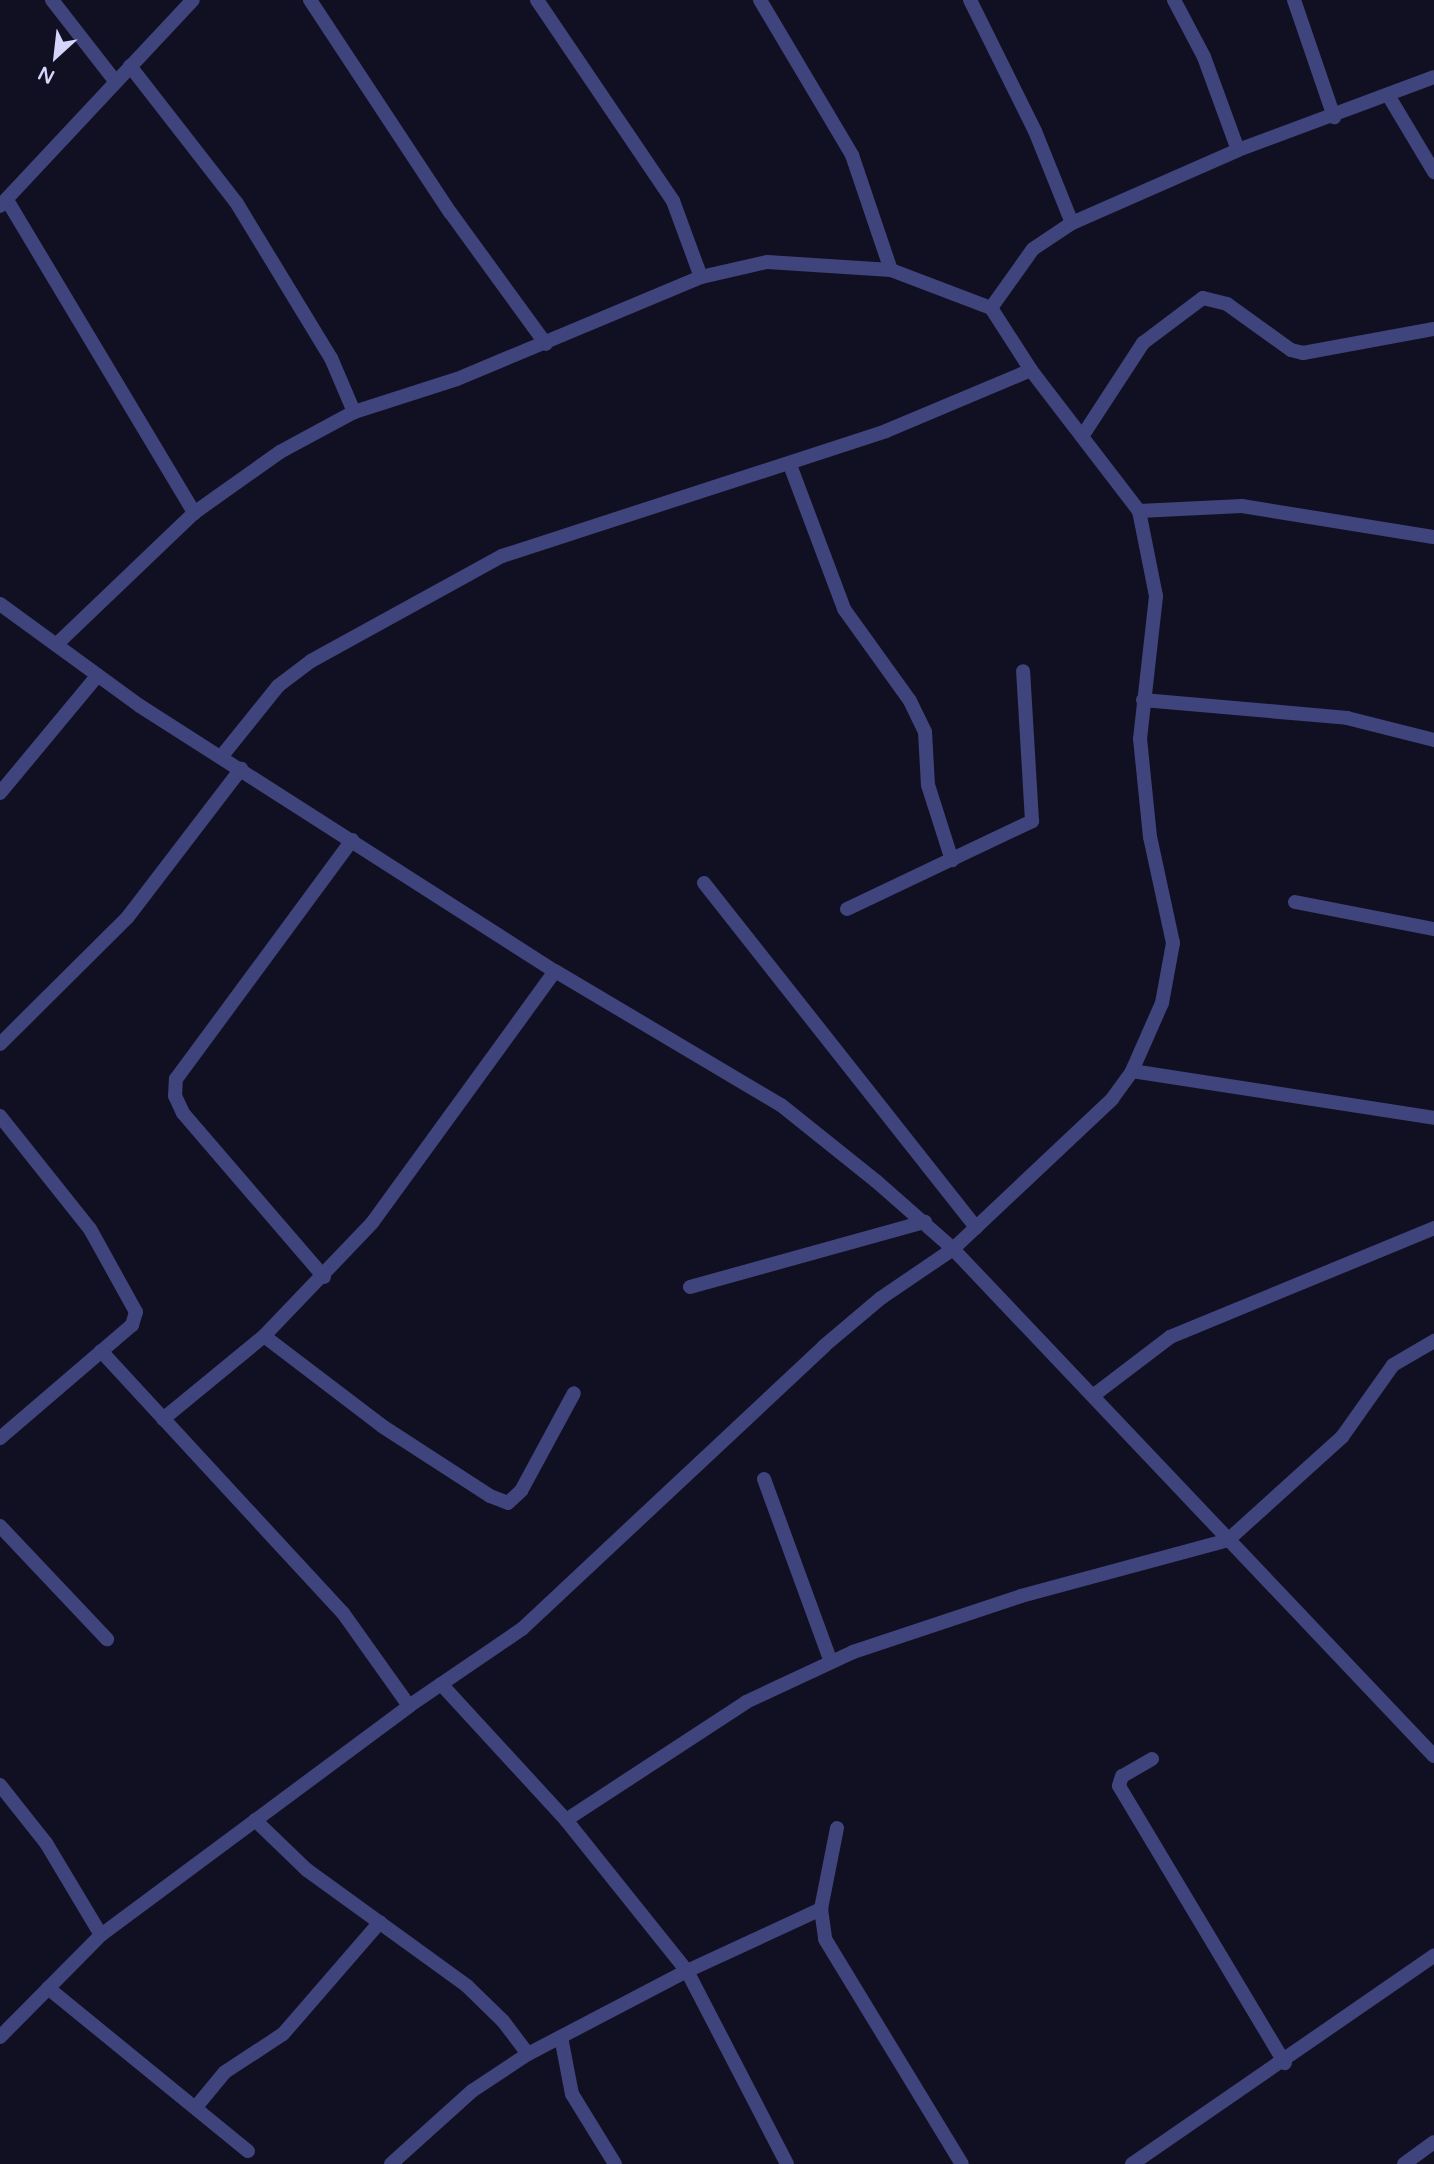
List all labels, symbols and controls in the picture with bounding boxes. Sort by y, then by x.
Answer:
north arrow [21,21,91,91]
text: N [35,61,58,88]

